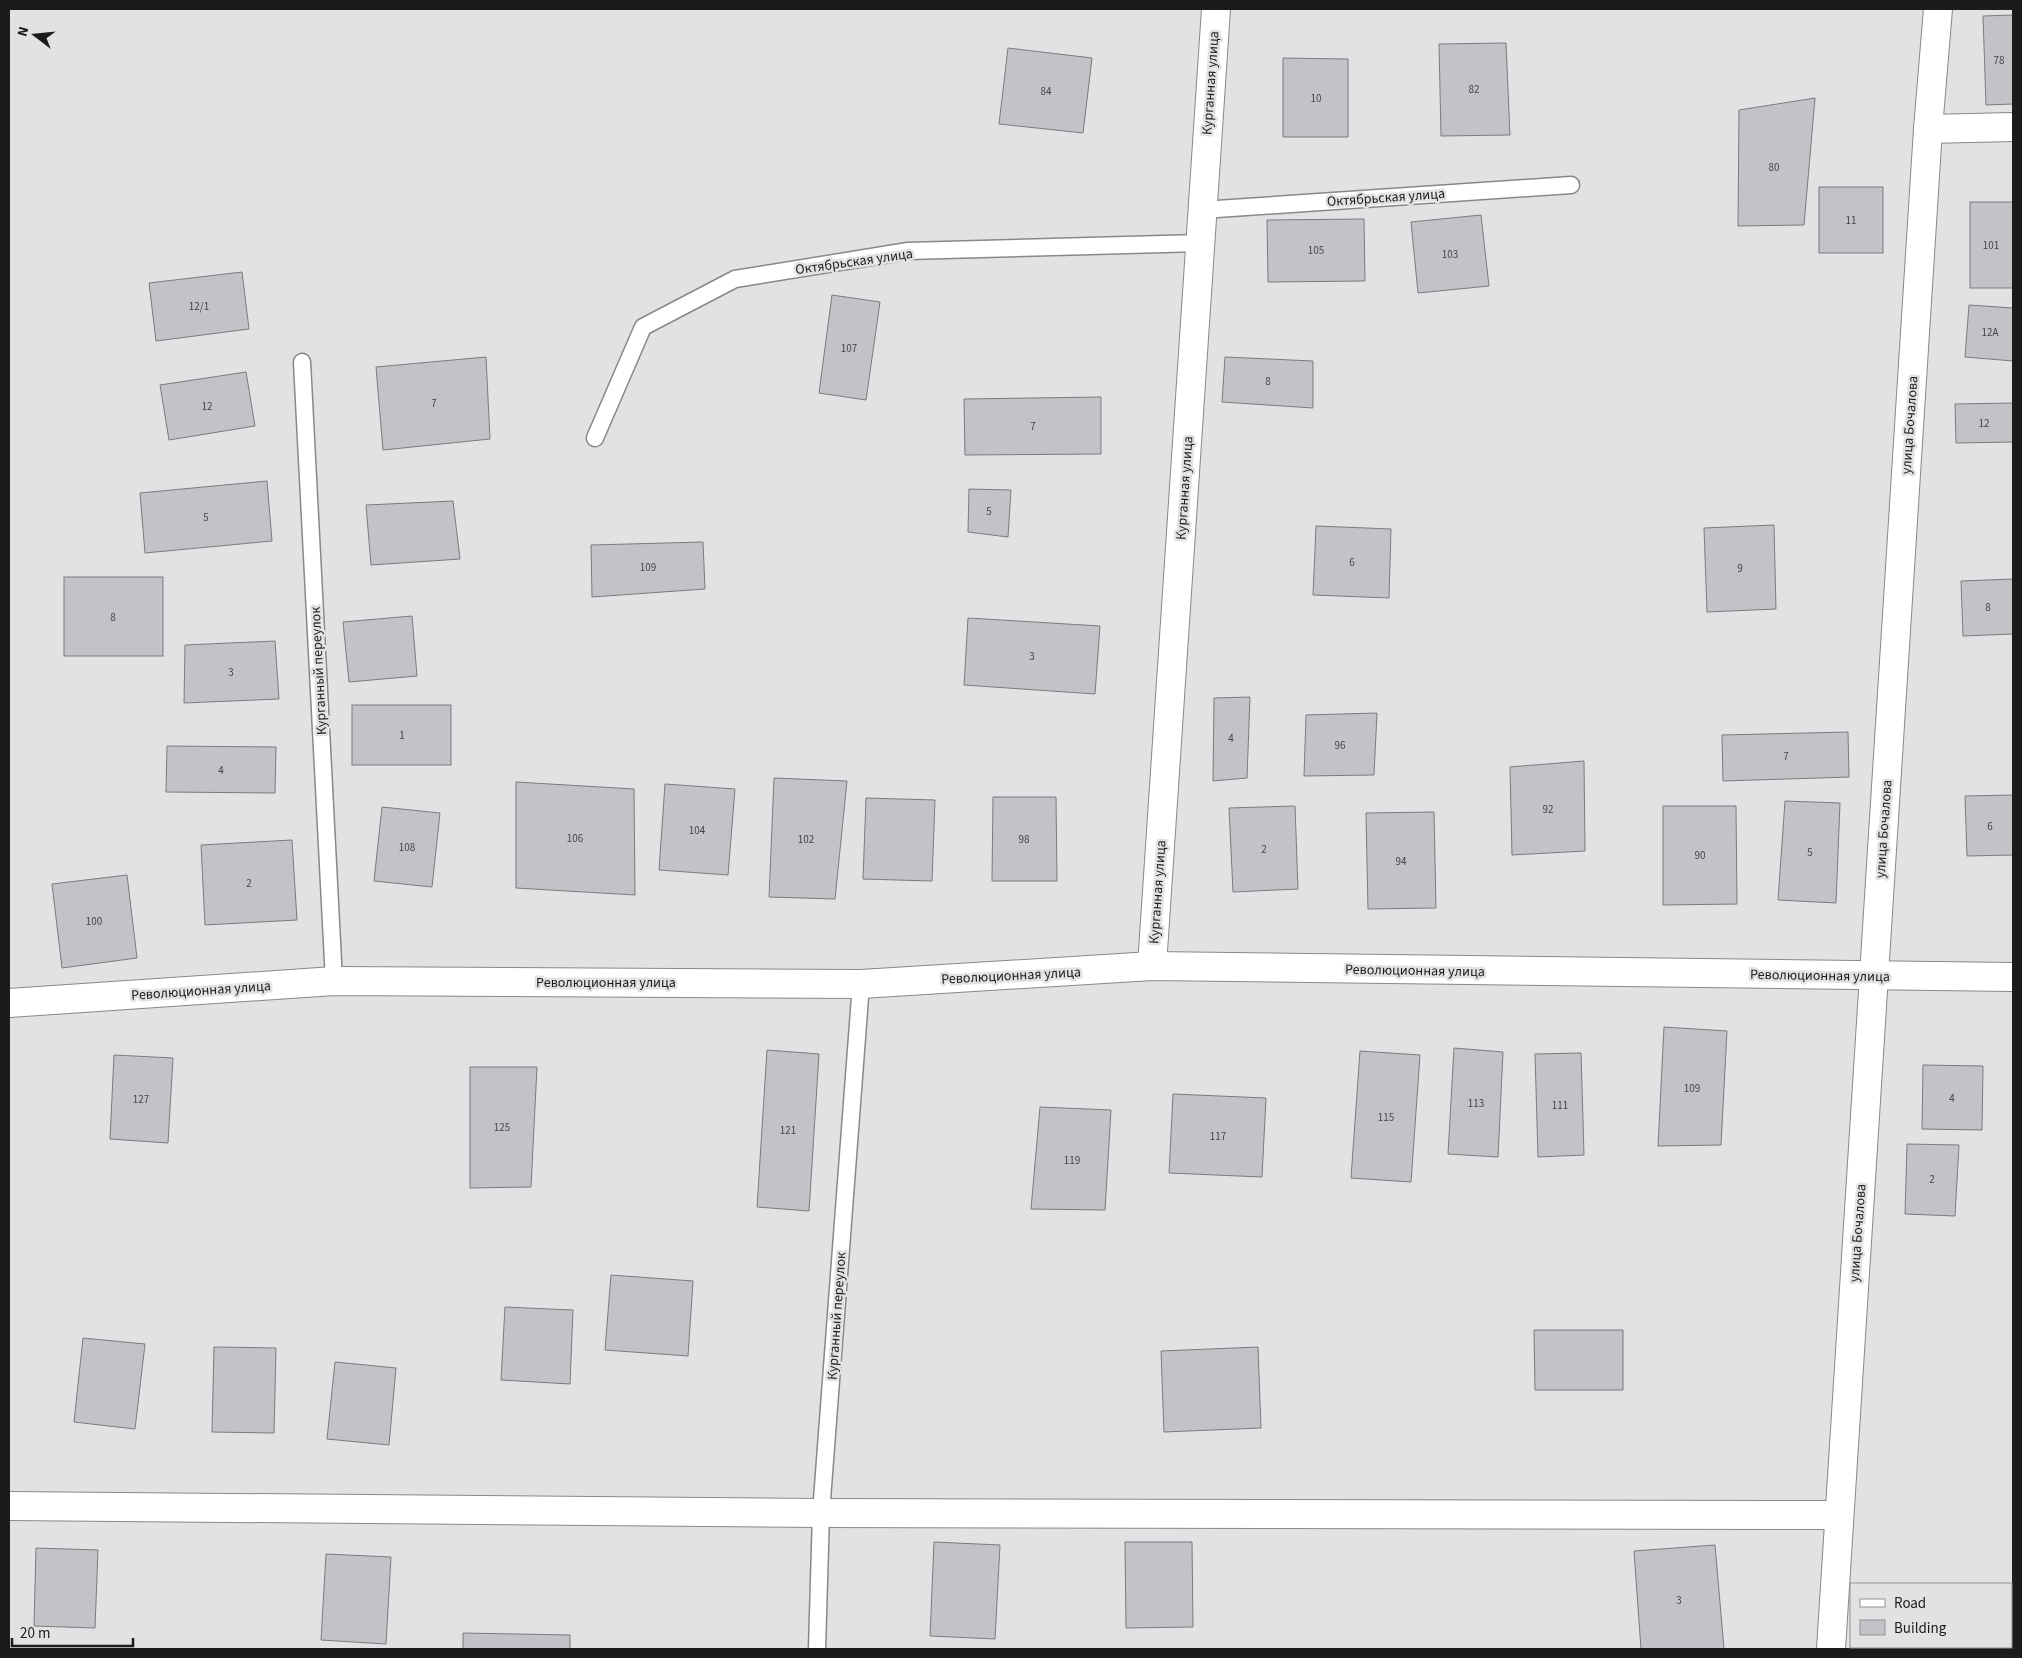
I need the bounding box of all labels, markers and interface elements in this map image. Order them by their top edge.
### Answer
north arrow [10,10,60,60]
text: N [13,24,34,39]
street label: Курганная улица [1197,30,1225,136]
house number: 78 [1994,53,2005,68]
house number: 82 [1469,82,1479,97]
house number: 84 [1041,84,1052,99]
house number: 10 [1311,91,1321,106]
house number: 80 [1769,160,1779,175]
street label: Октябрьская улица [1326,184,1446,212]
house number: 11 [1846,213,1856,228]
house number: 101 [1983,238,1999,253]
house number: 105 [1308,243,1324,258]
street label: Октябрьская улица [794,244,914,280]
house number: 103 [1442,247,1458,262]
house number: 12/1 [189,299,209,314]
house number: 12А [1982,325,1998,340]
house number: 107 [841,341,857,356]
house number: 8 [1265,374,1271,389]
street label: улица Бочалова [1897,375,1923,475]
house number: 7 [431,396,437,411]
house number: 12 [202,399,212,414]
house number: 12 [1979,416,1989,431]
house number: 7 [1030,419,1036,434]
street label: Курганная улица [1171,435,1199,541]
house number: 5 [986,504,992,519]
house number: 5 [203,510,209,525]
house number: 6 [1349,555,1355,570]
house number: 109 [640,560,656,575]
house number: 9 [1737,561,1743,576]
house number: 8 [1985,600,1991,615]
street label: Курганный переулок [306,606,332,736]
house number: 8 [110,610,116,625]
house number: 3 [1029,649,1035,664]
house number: 3 [228,665,234,680]
house number: 1 [399,728,405,743]
house number: 4 [1228,731,1234,746]
house number: 96 [1335,738,1346,753]
house number: 7 [1783,749,1789,764]
house number: 4 [218,763,224,778]
street label: улица Бочалова [1871,779,1897,879]
house number: 92 [1543,802,1553,817]
house number: 6 [1987,819,1993,834]
house number: 104 [689,823,706,838]
house number: 106 [567,831,584,846]
house number: 102 [798,832,814,847]
house number: 98 [1019,832,1030,847]
street label: Курганная улица [1144,839,1172,945]
house number: 108 [399,840,416,855]
house number: 2 [1261,842,1267,857]
house number: 5 [1807,845,1813,860]
house number: 90 [1695,848,1705,863]
house number: 94 [1396,854,1407,869]
house number: 2 [246,876,252,891]
house number: 100 [86,914,102,929]
street label: Революционная улица [1345,960,1485,982]
street label: Революционная улица [941,962,1081,990]
street label: Революционная улица [1750,965,1890,987]
street label: Революционная улица [536,973,676,993]
street label: Революционная улица [131,976,272,1006]
house number: 109 [1684,1081,1700,1096]
house number: 4 [1949,1091,1955,1106]
house number: 127 [133,1092,149,1107]
house number: 113 [1468,1096,1484,1111]
house number: 111 [1552,1098,1568,1113]
house number: 115 [1378,1110,1394,1125]
house number: 125 [494,1120,510,1135]
house number: 121 [780,1123,796,1138]
house number: 117 [1210,1129,1226,1144]
house number: 119 [1064,1153,1080,1168]
house number: 2 [1929,1172,1935,1187]
street label: улица Бочалова [1845,1183,1871,1283]
street label: Курганный переулок [823,1251,851,1381]
legend [1850,1583,2012,1648]
house number: 3 [1676,1593,1682,1608]
text: Road [1894,1593,1926,1614]
scale bar [12,1616,134,1648]
text: Building [1894,1618,1947,1639]
text: 20 m [20,1623,50,1644]

